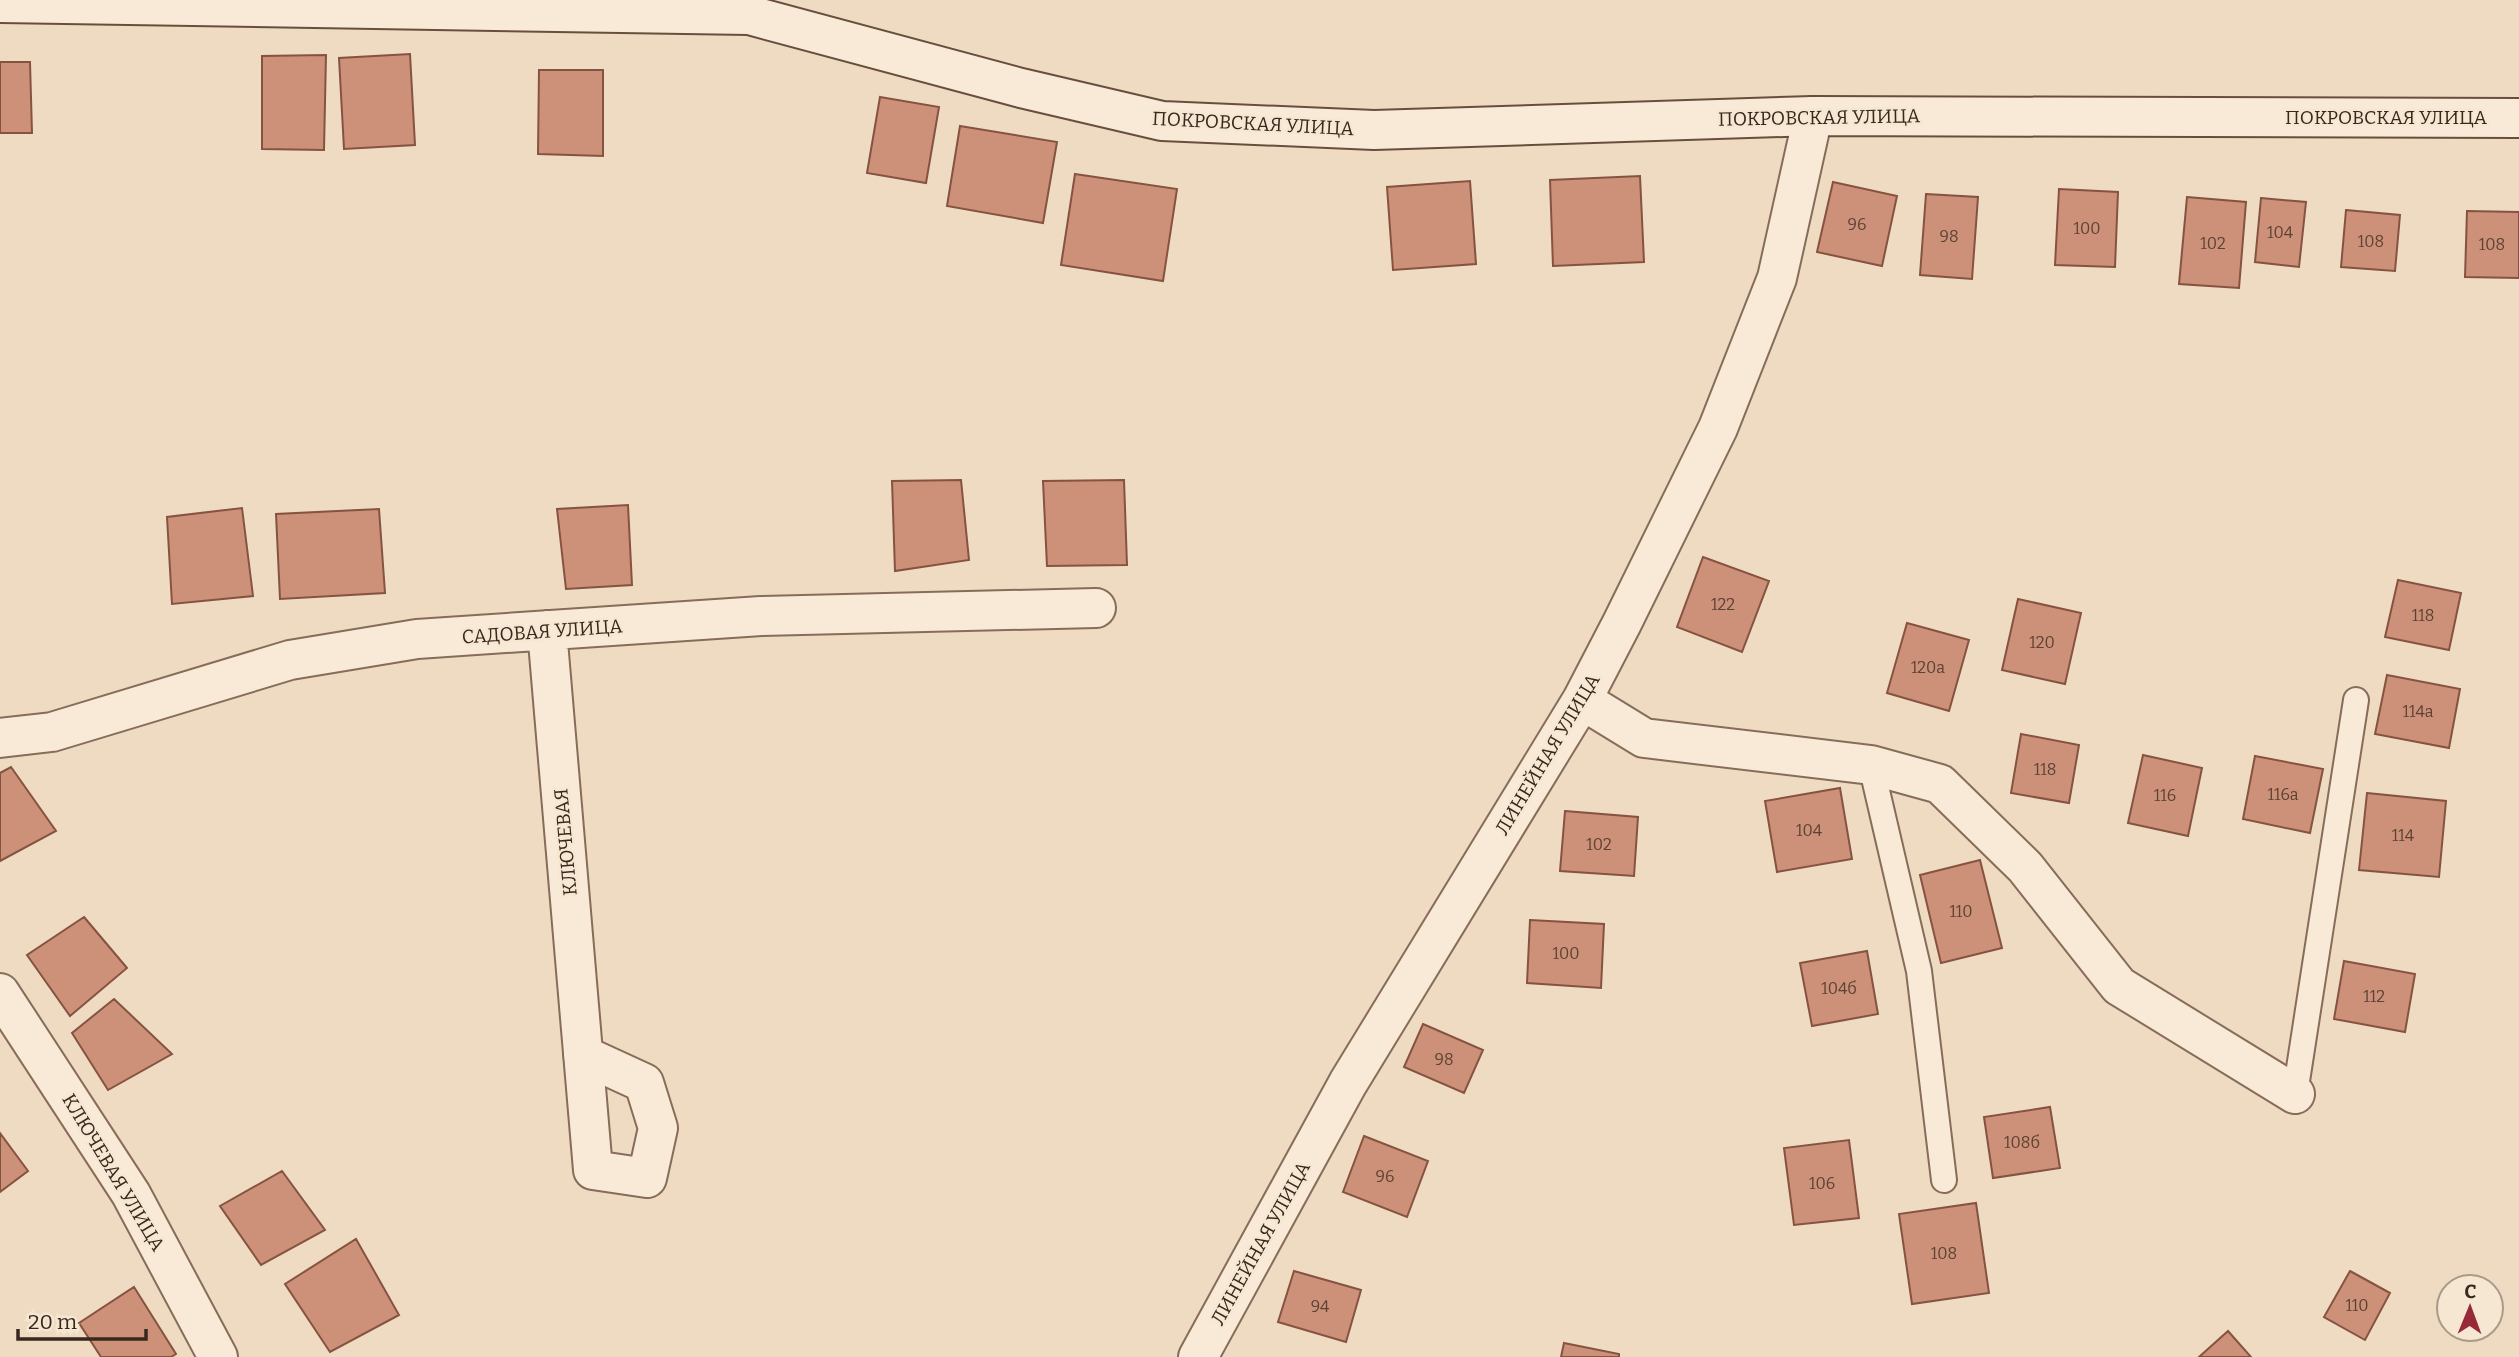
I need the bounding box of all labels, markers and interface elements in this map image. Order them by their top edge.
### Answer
street label: ПОКРОВСКАЯ УЛИЦА [1718,104,1921,131]
street label: ПОКРОВСКАЯ УЛИЦА [2285,106,2488,129]
street label: ПОКРОВСКАЯ УЛИЦА [1152,107,1355,140]
house number: 96 [1848,215,1866,234]
house number: 100 [2073,219,2101,238]
house number: 104 [2267,223,2294,242]
house number: 98 [1940,227,1959,246]
house number: 108 [2358,232,2384,251]
house number: 102 [2200,234,2226,253]
house number: 108 [2479,235,2505,254]
house number: 122 [1711,595,1735,614]
house number: 118 [2412,606,2434,625]
street label: САДОВАЯ УЛИЦА [461,614,624,649]
house number: 120 [2029,633,2055,652]
house number: 120а [1911,658,1945,677]
street label: ЛИНЕЙНАЯ УЛИЦА [1490,669,1605,839]
house number: 114а [2402,702,2434,721]
house number: 118 [2034,760,2056,779]
house number: 116а [2267,785,2299,804]
house number: 116 [2154,786,2176,805]
street label: КЛЮЧЕВАЯ [549,787,582,896]
house number: 104 [1796,821,1823,840]
house number: 114 [2392,826,2415,845]
house number: 102 [1586,835,1612,854]
house number: 110 [1949,902,1973,921]
house number: 100 [1552,944,1580,963]
house number: 104б [1821,979,1857,998]
house number: 112 [2363,987,2385,1006]
house number: 98 [1435,1050,1454,1069]
street label: КЛЮЧЕВАЯ УЛИЦА [58,1090,170,1255]
house number: 108б [2004,1133,2040,1152]
street label: ЛИНЕЙНАЯ УЛИЦА [1206,1157,1315,1329]
house number: 96 [1376,1167,1394,1186]
house number: 106 [1809,1174,1835,1193]
house number: 108 [1931,1244,1957,1263]
north arrow [2435,1273,2505,1343]
text: С [2464,1280,2476,1303]
house number: 110 [2345,1296,2369,1315]
house number: 94 [1311,1297,1330,1316]
scale bar [18,1298,145,1342]
text: 20 m [28,1309,77,1335]

